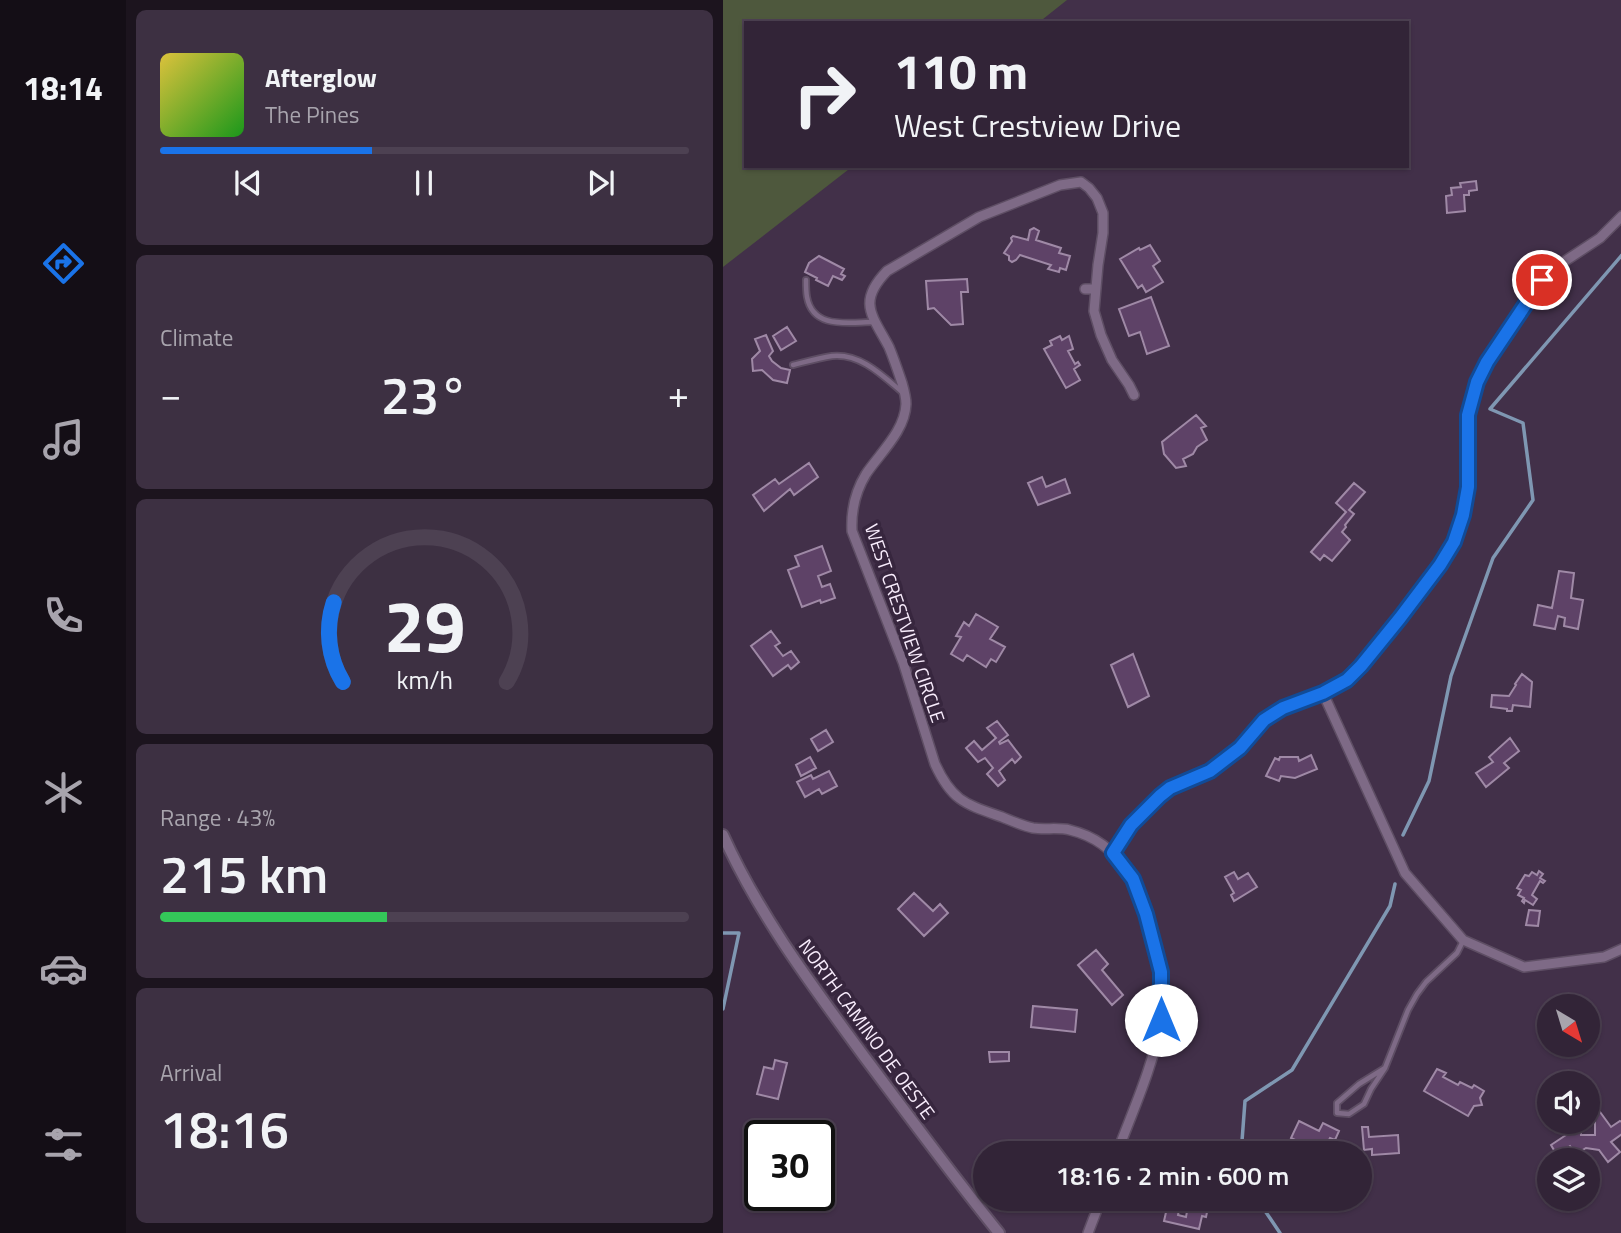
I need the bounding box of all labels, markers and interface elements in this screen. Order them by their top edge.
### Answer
text: 110 m [894,33,1028,108]
icon: right [779,49,870,140]
text: Afterglow [265,58,377,97]
text: 18:14 [23,64,103,112]
text: The Pines [265,97,359,132]
text: West Crestview Drive [894,101,1181,149]
icon: previous [229,164,267,202]
icon: pause [405,164,443,202]
icon: next [582,164,620,202]
icon: directions [39,239,88,288]
pin [1512,250,1572,310]
icon: arrive [1523,261,1561,299]
text: Climate [160,320,233,355]
text: 23° [381,355,468,434]
text: − [160,365,181,423]
text: + [668,365,689,423]
icon: music [39,415,88,464]
street label: WEST CRESTVIEW CIRCLE [858,520,953,726]
text: 29 [384,571,465,681]
icon: phone [39,591,88,640]
text: km/h [396,661,453,699]
icon: climate [39,768,88,817]
text: Range · 43% [160,800,275,835]
text: 215 km [160,834,328,913]
street label: NORTH CAMINO DE OESTE [792,933,943,1125]
icon: car [39,944,88,993]
position arrow [1124,983,1198,1057]
north arrow [1537,994,1600,1057]
map controls [1537,994,1600,1211]
text: Arrival [160,1055,222,1090]
button: sound [1537,1071,1600,1134]
text: 18:16 [160,1089,289,1168]
icon: filters [39,1120,88,1169]
speed limit sign: 30 [744,1120,835,1211]
button: layers [1537,1148,1600,1211]
text: 18:16 · 2 min · 600 m [1056,1156,1289,1195]

